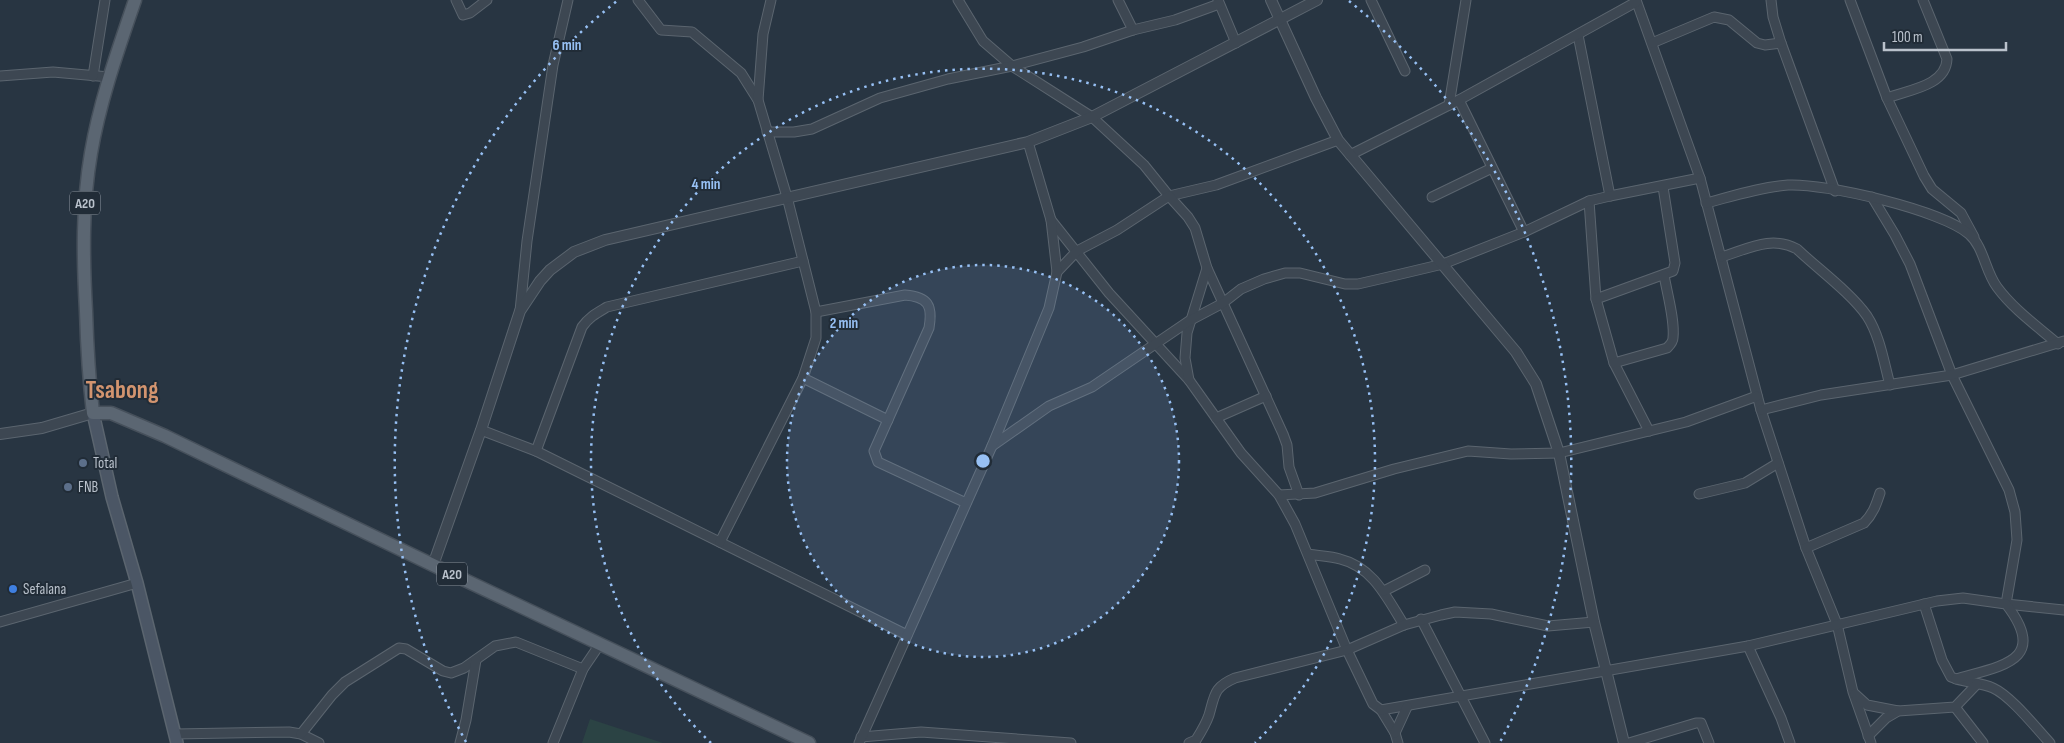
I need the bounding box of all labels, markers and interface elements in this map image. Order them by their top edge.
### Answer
scale bar [1884,20,2006,52]
text: 100 m [1892,28,1923,47]
text: 6 min [552,36,582,55]
text: 4 min [692,175,720,194]
road number: A20 [70,192,100,214]
text: 2 min [830,314,858,333]
district label: Tsabong [86,375,159,406]
centre of rings [974,452,992,470]
place label: Total [93,454,117,473]
marker: Total [77,457,89,469]
place label: FNB [78,478,99,497]
marker: FNB [62,481,74,493]
road number: A20 [437,562,467,586]
place label: Sefalana [23,580,66,599]
marker: Sefalana [7,583,19,595]

